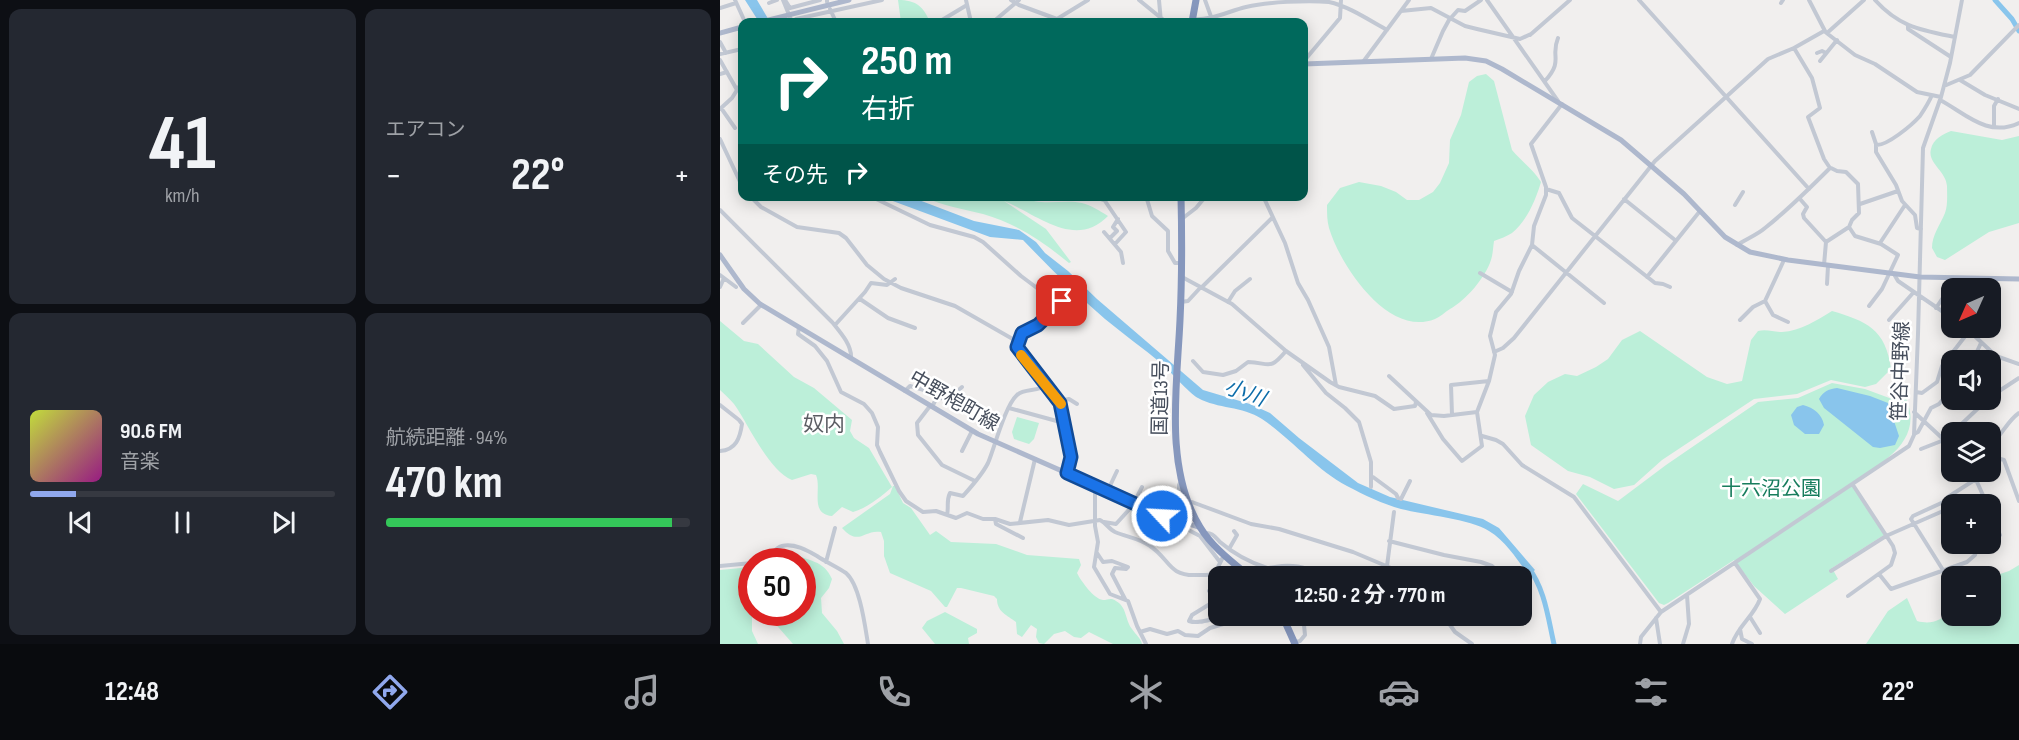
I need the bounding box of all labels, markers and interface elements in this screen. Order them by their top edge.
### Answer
text: 250 m [861,36,952,87]
icon: right [762,42,840,120]
text: 右折 [861,94,915,126]
text: 41 [149,98,216,191]
text: エアコン [386,118,466,142]
text: 22° [511,148,565,203]
text: − [386,156,402,196]
text: + [674,156,690,196]
icon: right [840,156,873,189]
text: その先 [762,162,828,189]
text: km/h [165,184,200,208]
pin [1036,275,1087,326]
north arrow [1941,278,2001,338]
map controls [1941,278,2001,626]
icon: arrive [1045,284,1078,317]
street label: 笹谷中野線 [1887,321,1915,421]
button: sound [1941,350,2001,410]
street label: 国道13号 [1148,360,1174,436]
street label: 中野梍町線 [905,366,1003,436]
water label: 小川 [1221,374,1271,413]
district label: 奴内 [803,412,845,437]
text: 90.6 FM [120,418,182,445]
button: layers [1941,422,2001,482]
text: 航続距離 · 94% [386,426,508,450]
text: 音楽 [120,450,160,474]
text: 470 km [386,456,503,511]
park label: 十六沼公園 [1721,477,1821,501]
position arrow [1130,484,1194,548]
button: + [1941,494,2001,554]
icon: previous [64,506,97,539]
icon: pause [166,506,199,539]
icon: next [267,506,300,539]
speed limit sign: 50 [738,548,816,626]
button: − [1941,566,2001,626]
text: 12:50 · 2 分 · 770 m [1295,582,1445,609]
icon: directions [369,671,411,713]
icon: music [621,671,663,713]
icon: phone [873,671,915,713]
icon: climate [1125,671,1167,713]
icon: car [1378,671,1420,713]
icon: filters [1630,671,1672,713]
text: 12:48 [105,676,159,708]
text: 22° [1882,676,1914,708]

